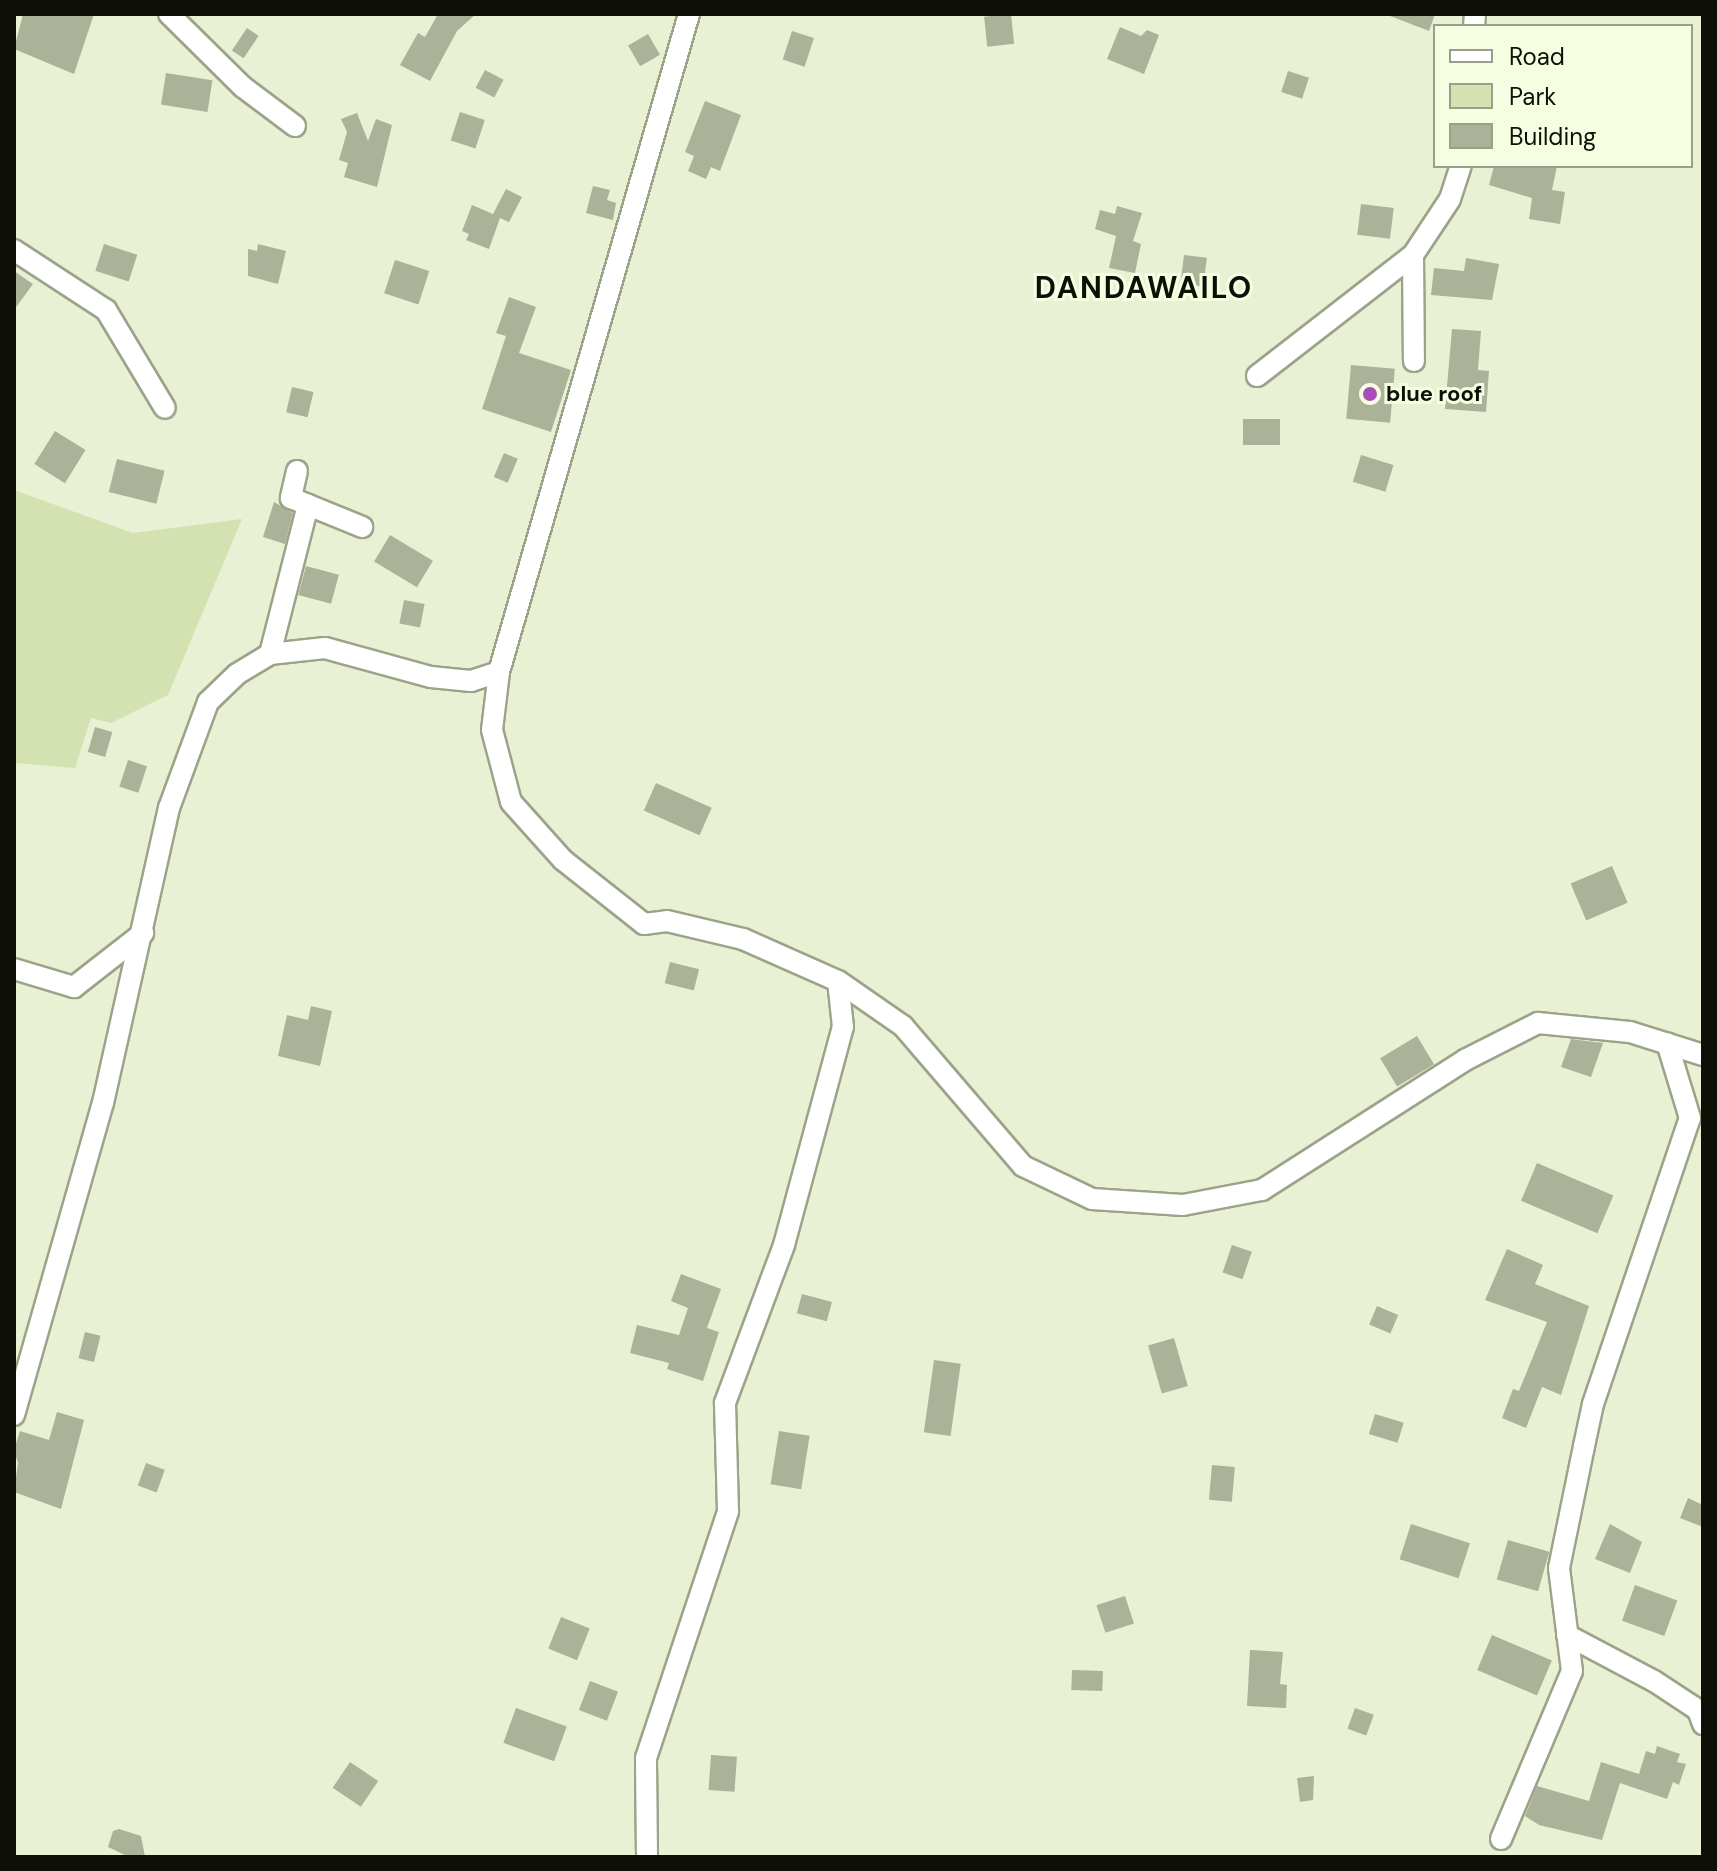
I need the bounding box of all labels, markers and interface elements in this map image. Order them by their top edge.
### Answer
legend [1433,24,1693,168]
text: Road [1509,41,1565,72]
text: Park [1509,81,1556,112]
text: Building [1509,121,1596,152]
district label: DANDAWAILO [1035,270,1253,306]
place label: blue roof [1386,381,1482,407]
marker: blue roof [1361,385,1379,403]

